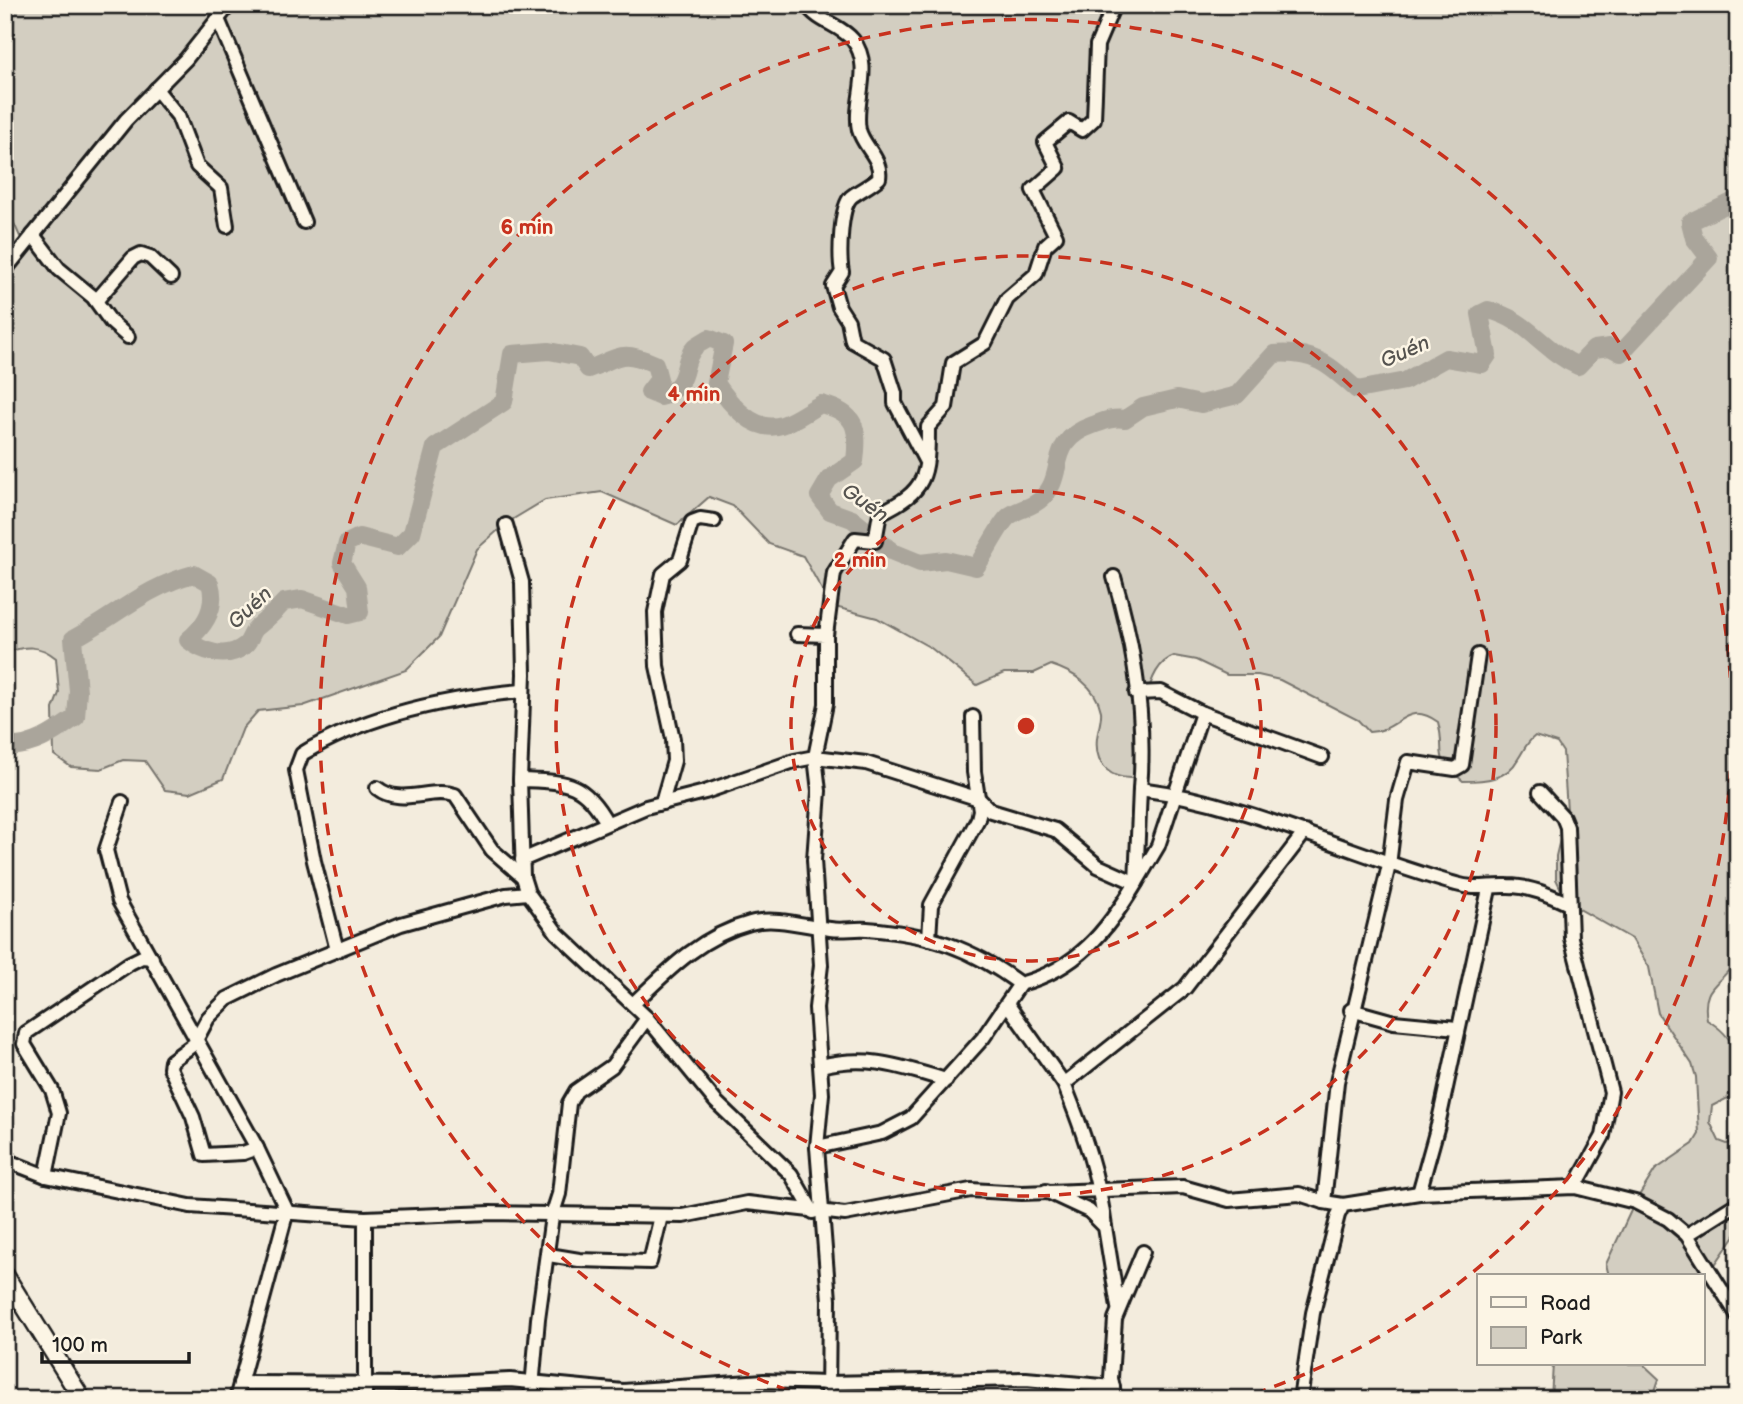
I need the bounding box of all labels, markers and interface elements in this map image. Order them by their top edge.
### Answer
text: 6 min [500,215,554,240]
water label: Guén [1377,330,1433,374]
text: 4 min [668,382,720,407]
water label: Guén [837,478,893,528]
text: 2 min [833,548,887,573]
water label: Guén [223,581,277,635]
centre of rings [1014,714,1038,738]
legend [1477,1274,1704,1366]
text: Road [1540,1291,1591,1316]
scale bar [42,1320,189,1364]
text: Park [1540,1325,1583,1350]
text: 100 m [52,1333,108,1358]

